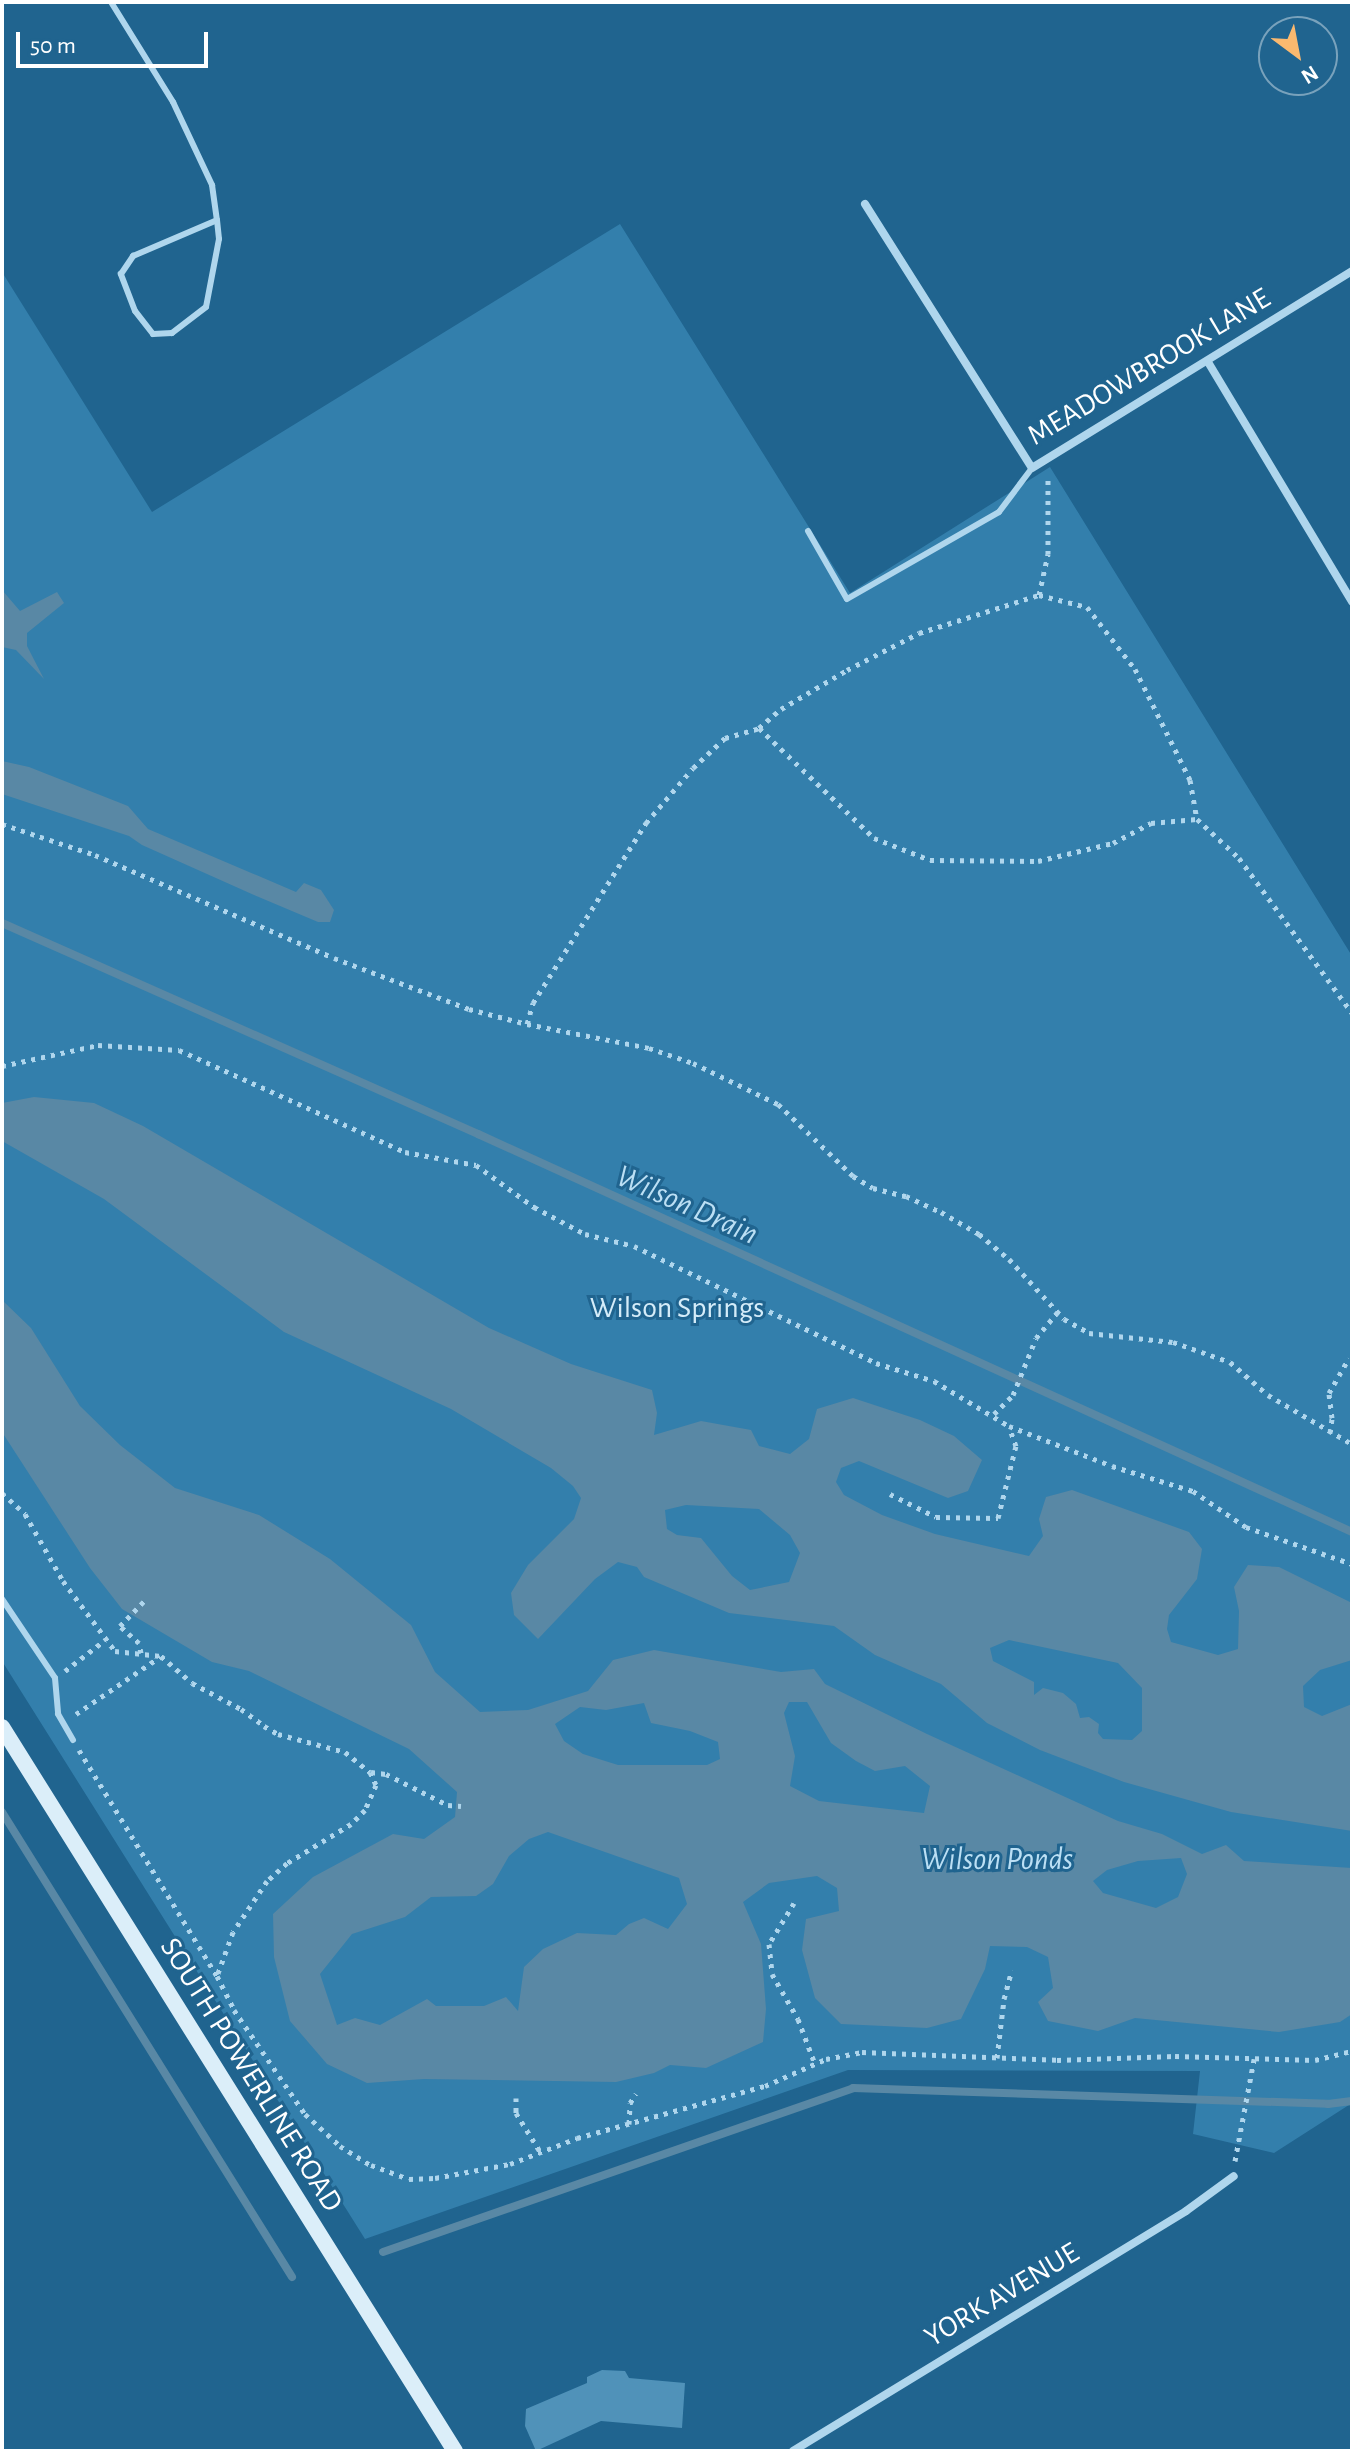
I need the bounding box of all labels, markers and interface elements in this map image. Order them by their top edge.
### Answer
scale bar [20,16,212,66]
north arrow [1258,16,1338,96]
text: 50 m [30,34,76,58]
text: N [1297,61,1322,88]
street label: MEADOWBROOK LANE [1021,280,1277,454]
water label: Wilson Drain [610,1157,764,1253]
park label: Wilson Springs [590,1290,764,1326]
water label: Wilson Ponds [921,1840,1073,1878]
street label: SOUTH POWERLINE ROAD [152,1931,350,2219]
street label: YORK AVENUE [918,2235,1086,2355]

